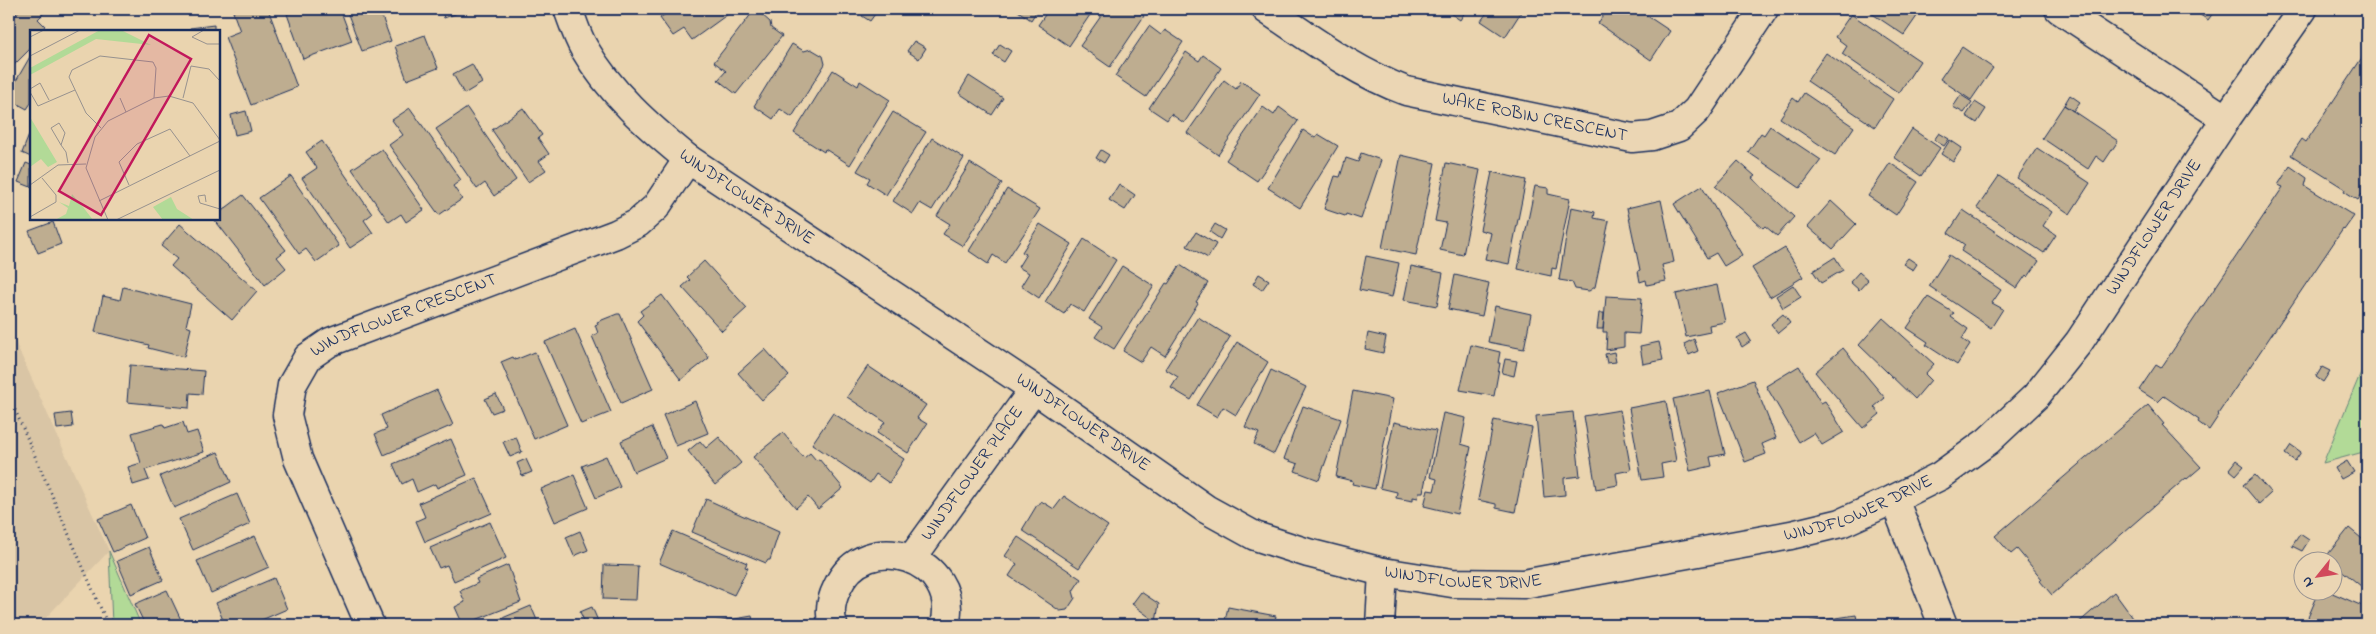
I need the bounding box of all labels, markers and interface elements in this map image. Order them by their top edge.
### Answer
inset map [30,30,220,220]
street label: WAKE ROBIN CRESCENT [1440,86,1630,150]
street label: WINDFLOWER DRIVE [672,143,819,252]
street label: WINDFLOWER DRIVE [2100,154,2209,301]
street label: WINDFLOWER CRESCENT [306,267,501,364]
street label: WINDFLOWER DRIVE [1010,367,1155,479]
street label: WINDFLOWER PLACE [915,401,1030,546]
street label: WINDFLOWER DRIVE [1781,469,1937,549]
north arrow [2294,552,2344,602]
street label: WINDFLOWER DRIVE [1382,559,1544,597]
text: N [2297,572,2319,591]

